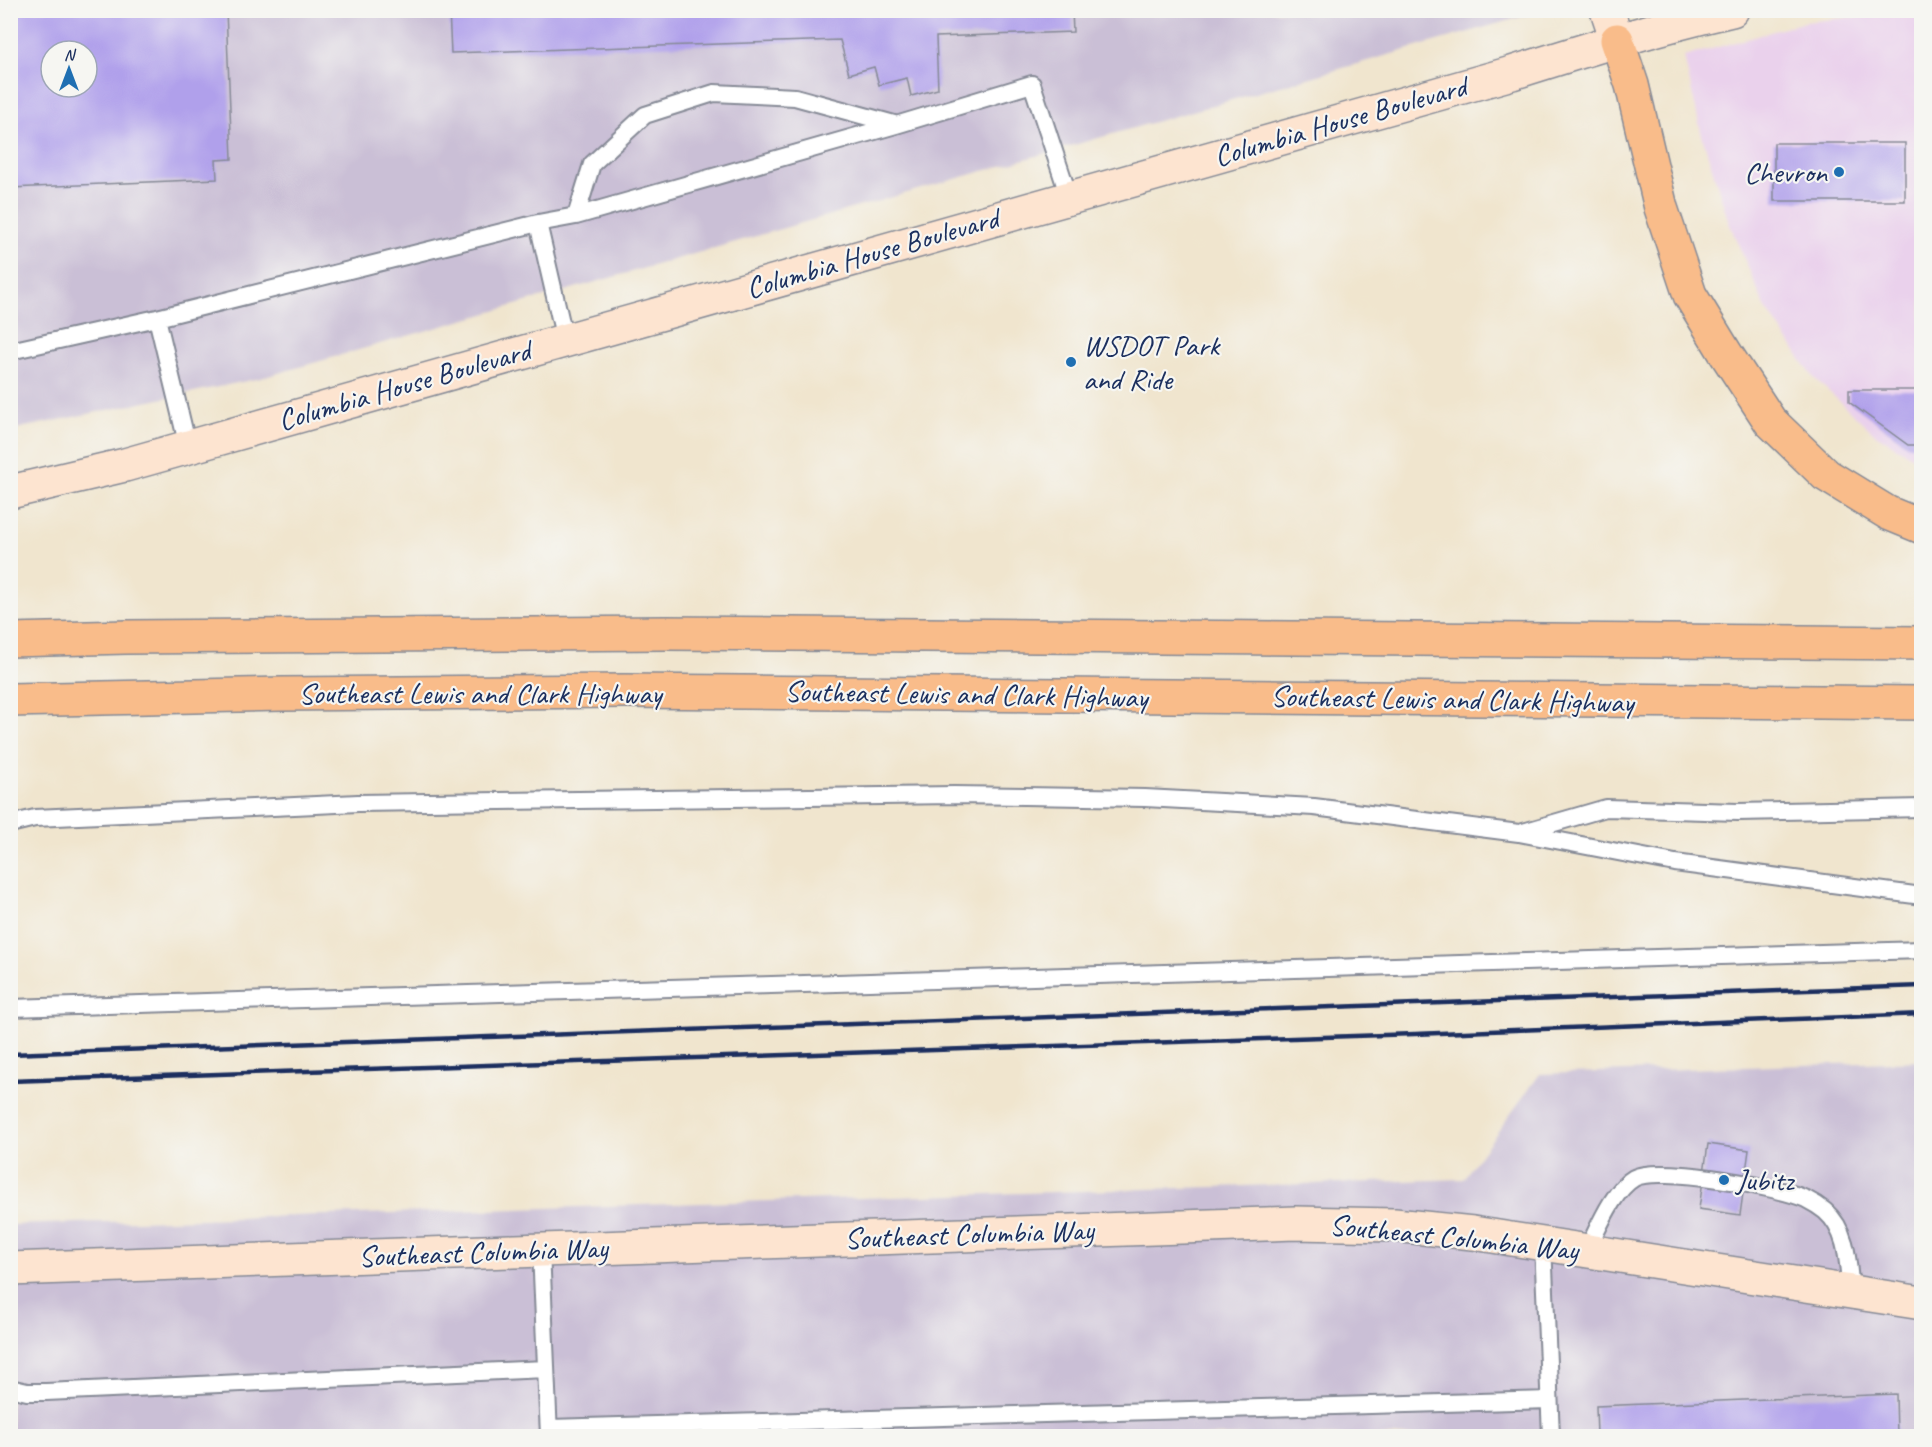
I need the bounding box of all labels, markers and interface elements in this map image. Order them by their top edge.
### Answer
north arrow [39,39,99,99]
text: N [64,45,77,65]
street label: Columbia House Boulevard [1210,66,1475,175]
place label: Chevron [1744,153,1828,191]
marker: Chevron [1832,165,1846,179]
street label: Columbia House Boulevard [742,198,1007,307]
place label: WSDOT Park and Ride [1083,326,1221,398]
street label: Columbia House Boulevard [274,330,539,439]
marker: WSDOT Park and Ride [1064,355,1078,369]
street label: Southeast Lewis and Clark Highway [784,672,1150,716]
street label: Southeast Lewis and Clark Highway [299,674,664,712]
street label: Southeast Lewis and Clark Highway [1270,677,1636,721]
place label: Jubitz [1734,1161,1795,1199]
marker: Jubitz [1717,1173,1731,1187]
street label: Southeast Columbia Way [1328,1205,1582,1269]
street label: Southeast Columbia Way [844,1211,1096,1257]
street label: Southeast Columbia Way [358,1229,610,1275]

